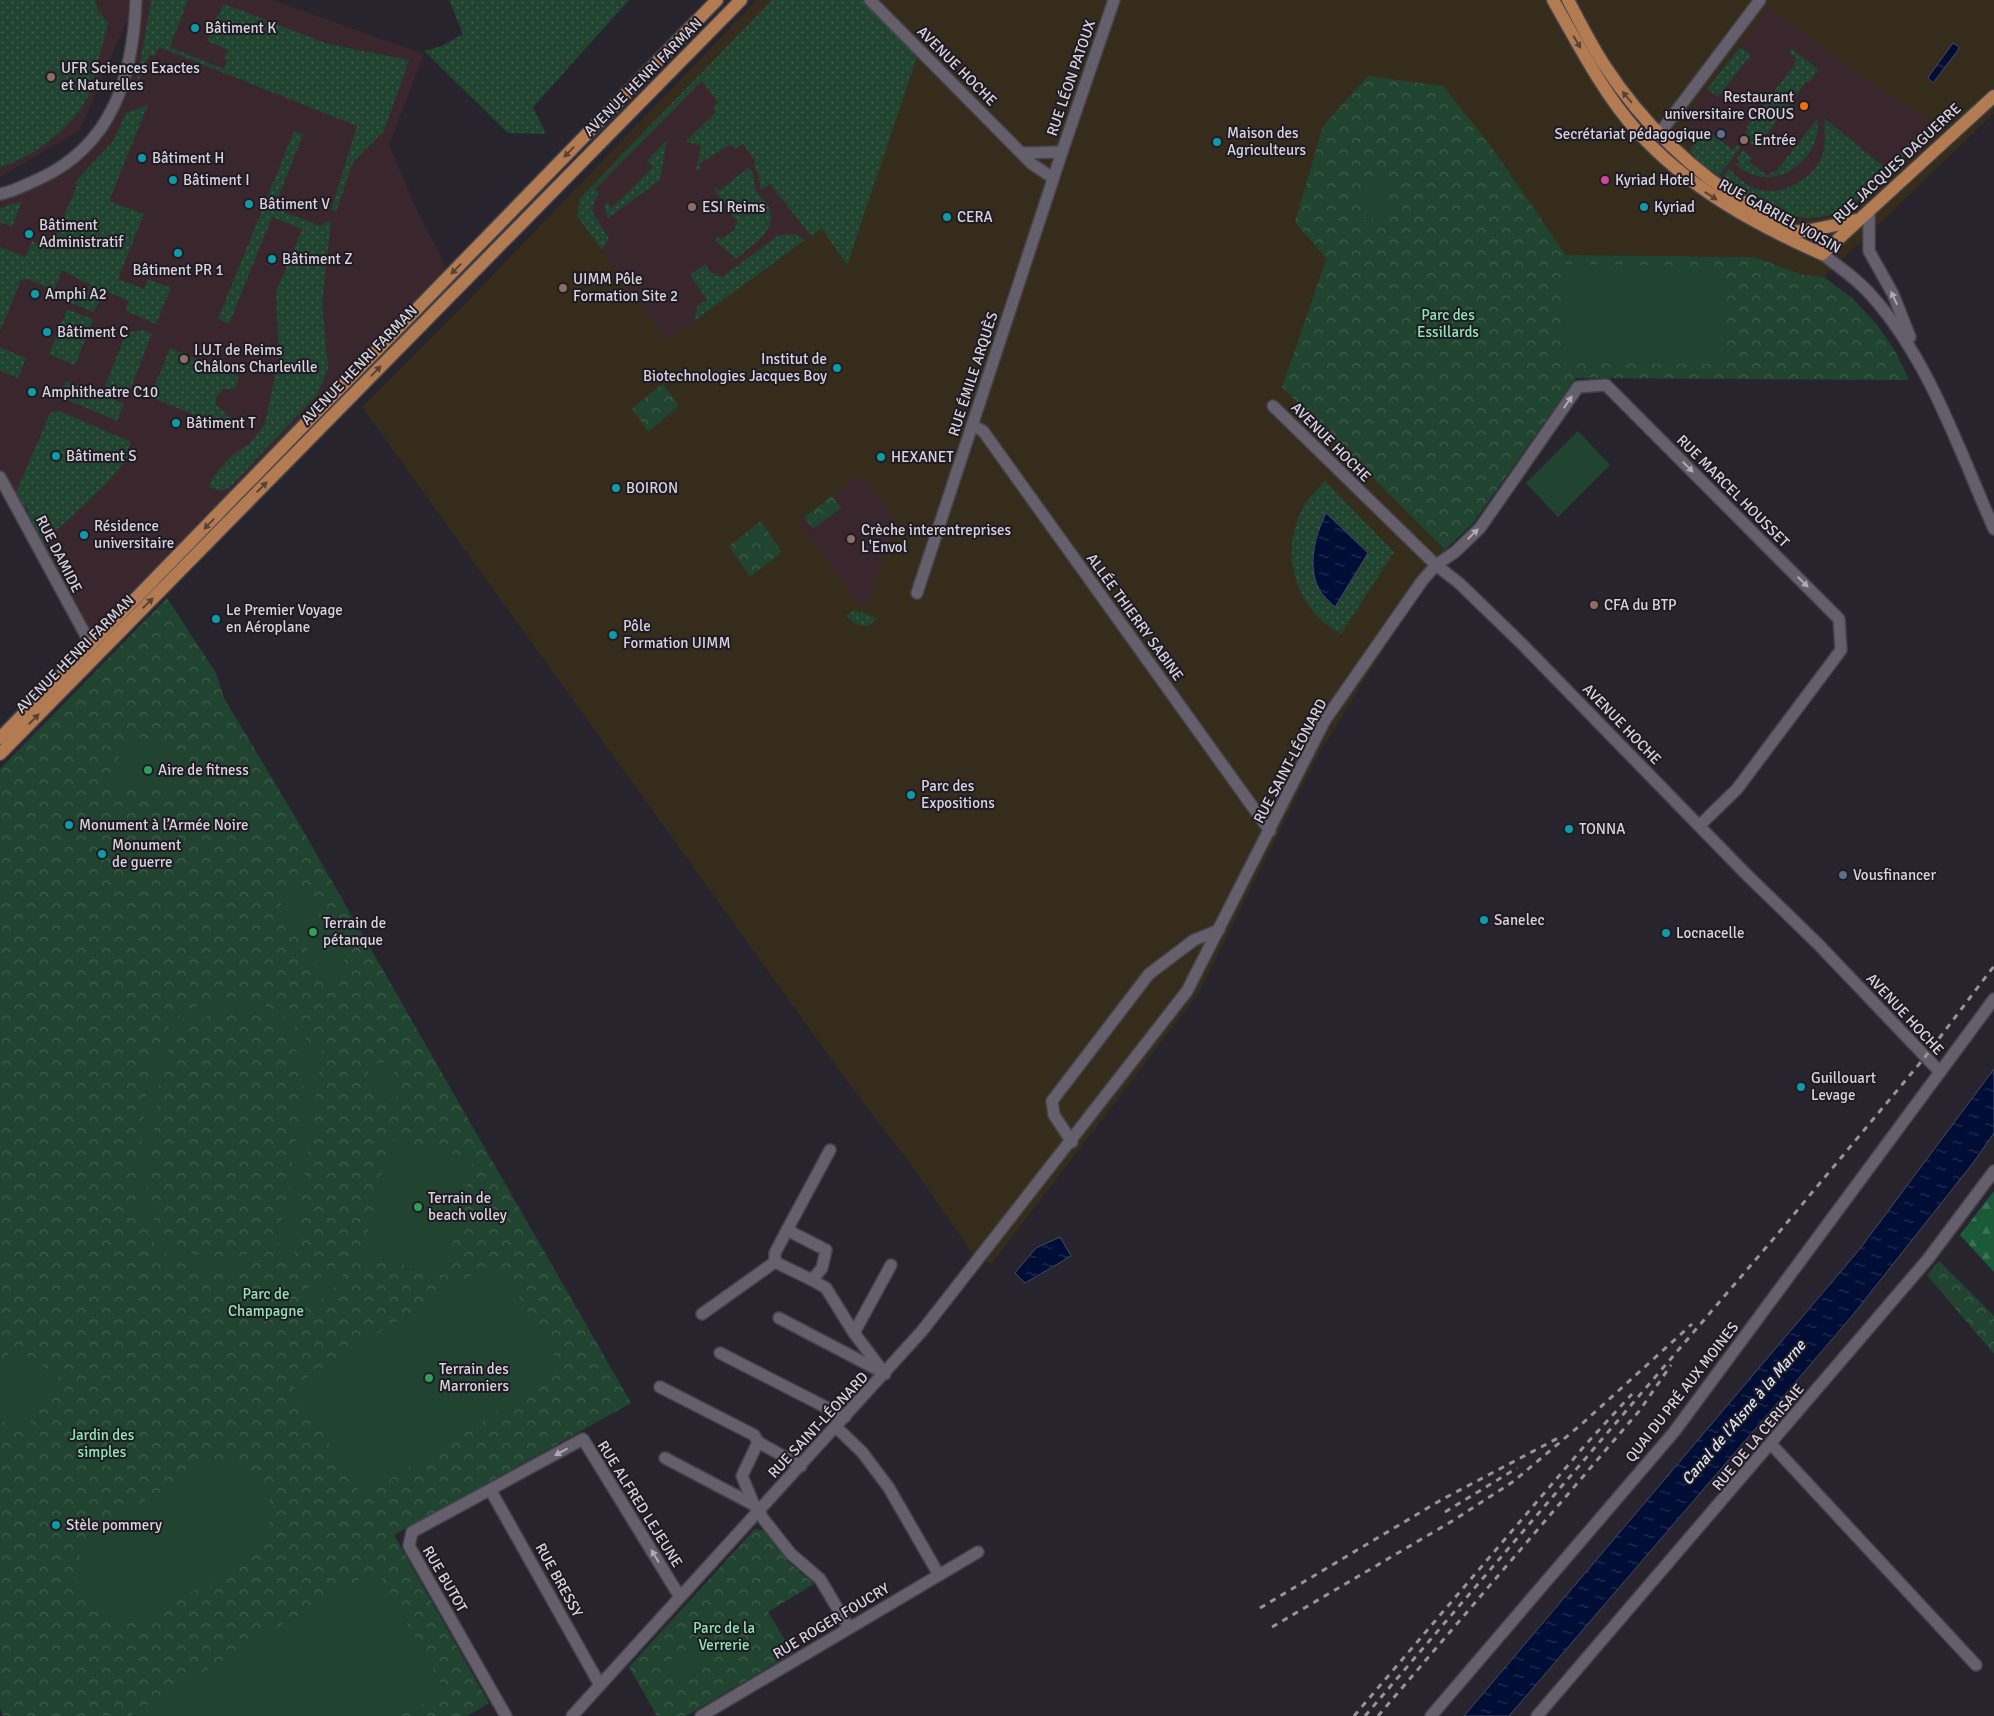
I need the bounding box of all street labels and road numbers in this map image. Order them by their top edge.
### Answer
street label: AVENUE HENRI FARMAN [580,14,706,140]
street label: RUE LÉON PATOUX [1042,17,1099,138]
street label: AVENUE HOCHE [913,22,1001,110]
street label: RUE JACQUES DAGUERRE [1829,99,1965,227]
street label: RUE GABRIEL VOISIN [1716,175,1844,257]
street label: AVENUE HENRI FARMAN [297,301,421,429]
street label: RUE ÉMILE ARQUÈS [943,309,1002,438]
street label: AVENUE HOCHE [1287,398,1375,486]
street label: RUE MARCEL HOUSSET [1673,431,1793,551]
street label: RUE DAMIDE [32,512,86,596]
street label: ALLÉE THIERRY SABINE [1083,549,1188,684]
street label: AVENUE HENRI FARMAN [12,591,138,717]
street label: AVENUE HOCHE [1579,680,1665,768]
street label: RUE SAINT-LÉONARD [1249,695,1330,826]
street label: AVENUE HOCHE [1863,969,1947,1059]
street label: QUAI DU PRÉ AUX MOINES [1621,1318,1742,1466]
street label: RUE SAINT-LÉONARD [763,1367,872,1482]
street label: RUE DE LA CERISAIE [1708,1380,1808,1494]
street label: RUE ALFRED LEJEUNE [594,1437,686,1571]
street label: RUE BRESSY [531,1540,587,1620]
street label: RUE BUTOT [419,1543,471,1616]
street label: RUE ROGER FOUCRY [770,1579,893,1663]

